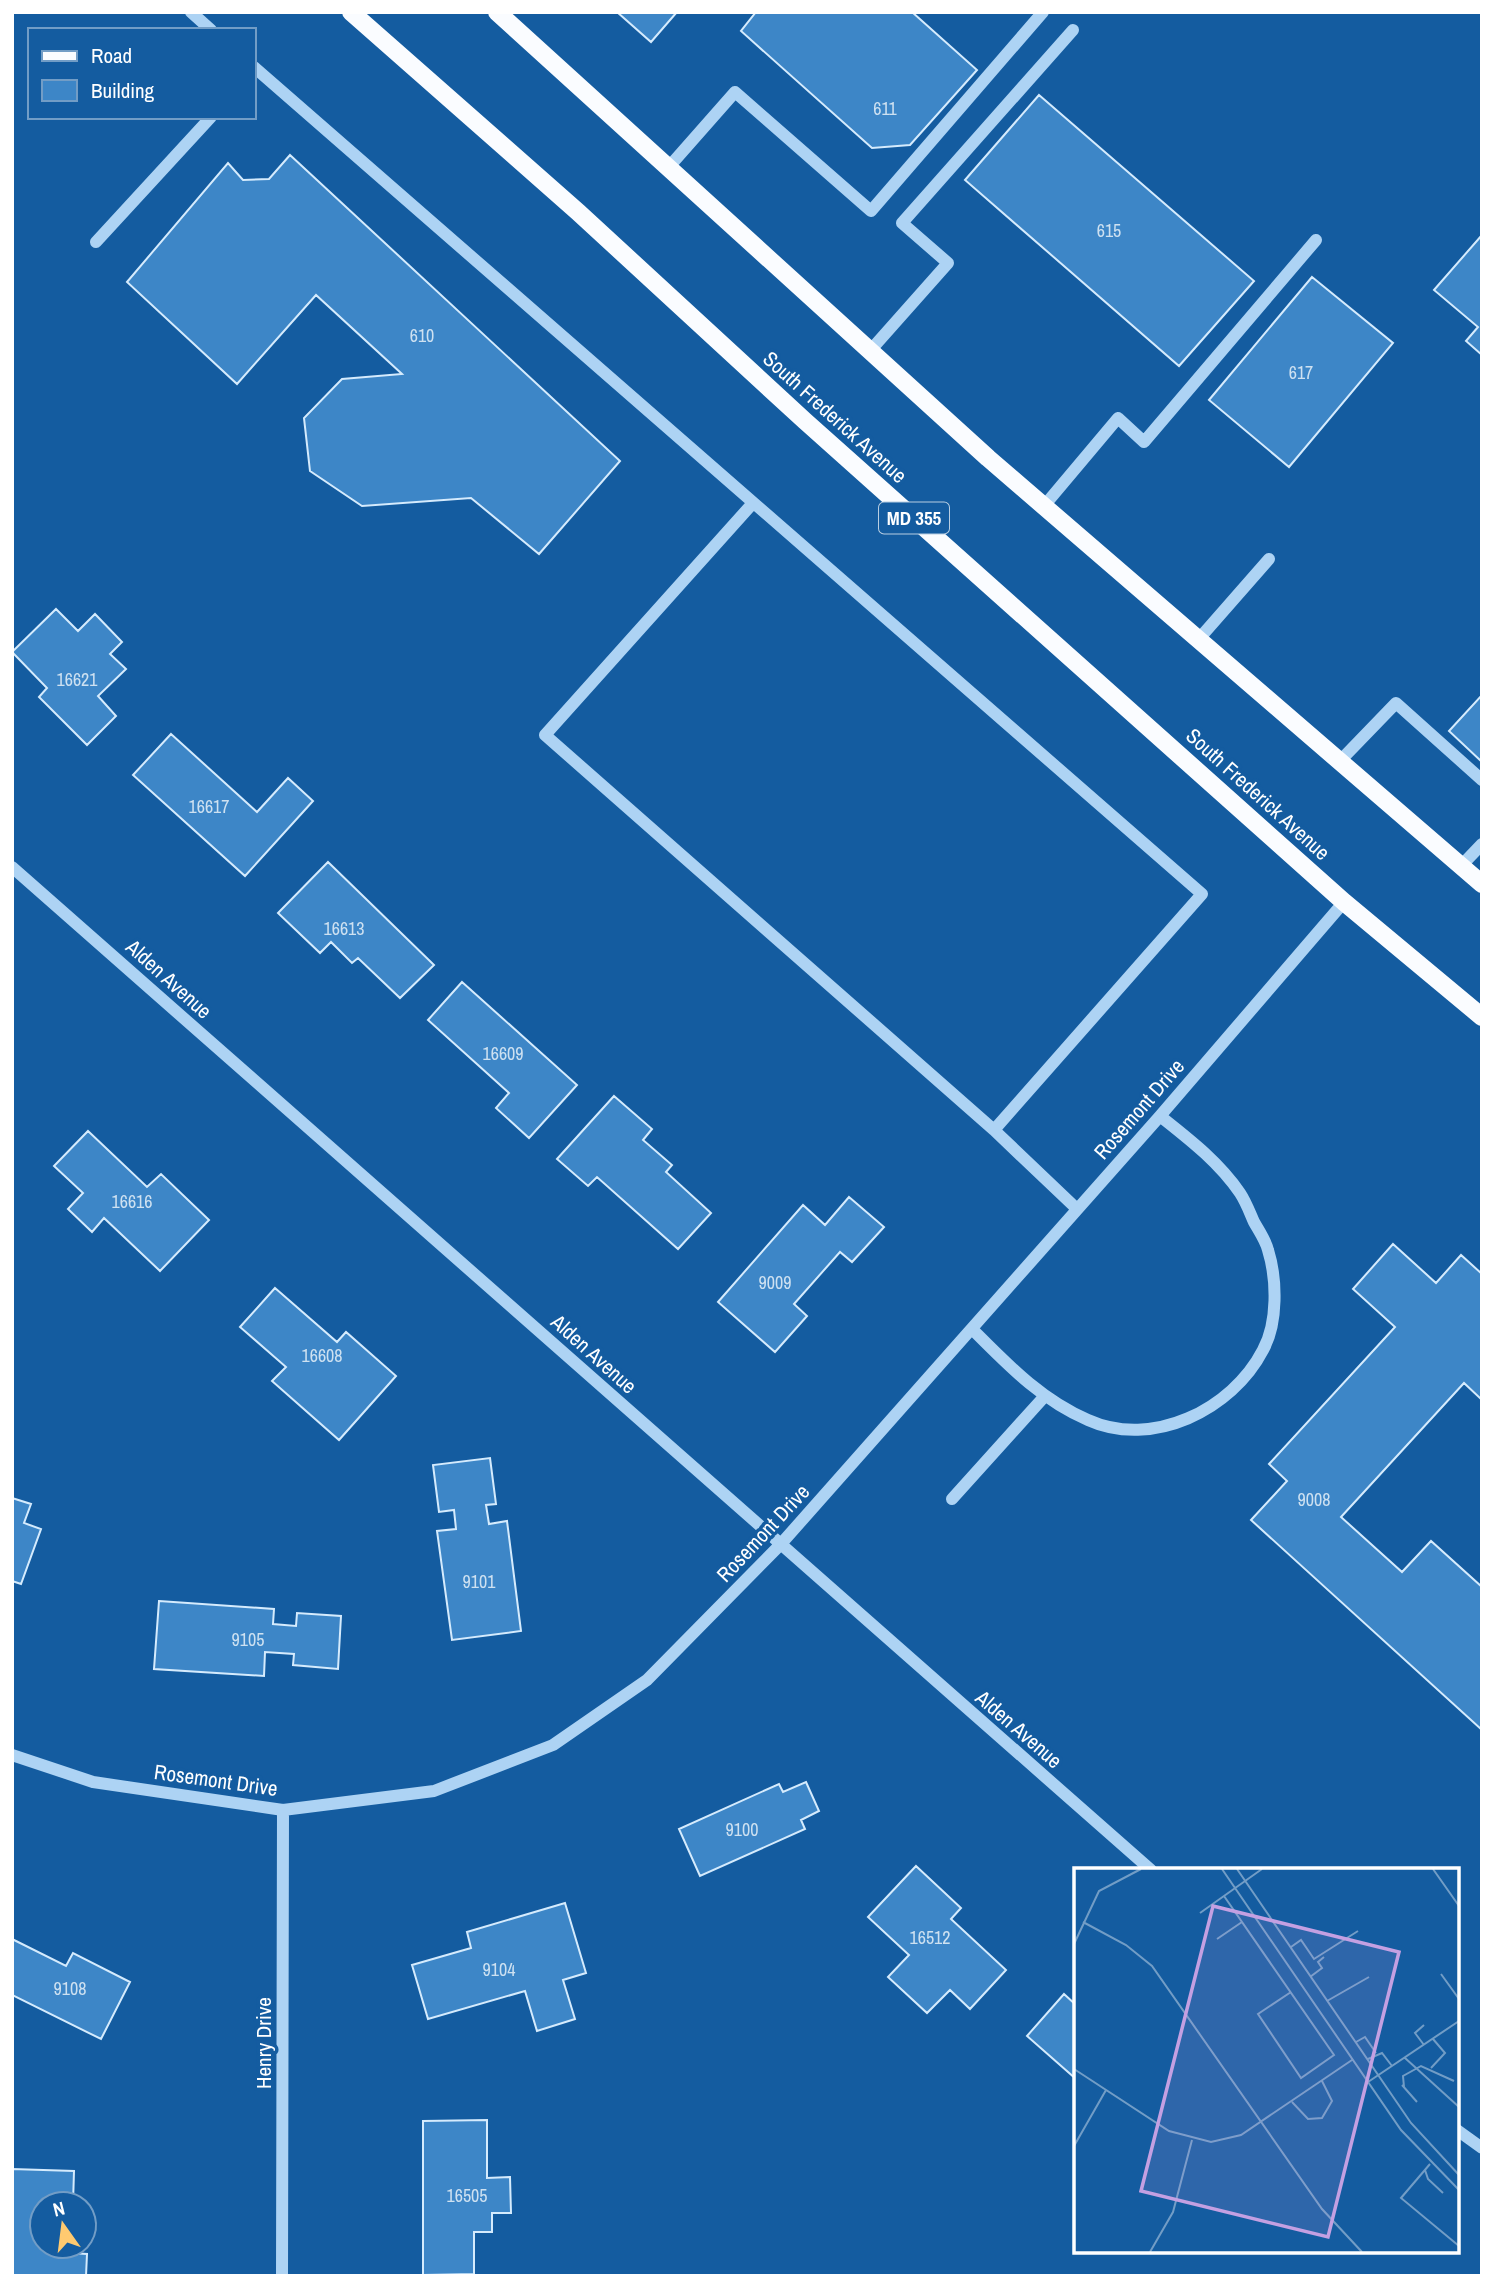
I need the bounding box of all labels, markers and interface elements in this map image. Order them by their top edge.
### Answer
legend [28,28,256,119]
text: Road [91,41,132,70]
text: Building [91,76,155,105]
house number: 611 [873,96,898,121]
house number: 615 [1097,218,1121,243]
house number: 610 [410,323,434,348]
street label: South Frederick Avenue [757,345,913,489]
house number: 617 [1289,360,1313,385]
road number: MD 355 [879,503,949,534]
house number: 16621 [56,667,98,692]
street label: South Frederick Avenue [1180,722,1336,866]
house number: 16617 [188,794,230,819]
house number: 16613 [323,916,365,941]
street label: Alden Avenue [119,932,218,1025]
house number: 16609 [482,1041,524,1066]
street label: Rosemont Drive [1087,1053,1191,1165]
house number: 16616 [111,1189,153,1214]
house number: 9009 [759,1270,791,1295]
street label: Alden Avenue [544,1307,643,1400]
house number: 16608 [301,1343,343,1368]
street label: Rosemont Drive [710,1478,816,1588]
house number: 9008 [1298,1487,1330,1512]
house number: 9101 [463,1569,496,1594]
house number: 9105 [232,1627,264,1652]
street label: Alden Avenue [969,1683,1069,1775]
street label: Rosemont Drive [152,1757,280,1803]
house number: 9100 [726,1817,758,1842]
inset map [1074,1868,1459,2253]
house number: 16512 [909,1925,951,1950]
house number: 9104 [483,1957,515,1982]
house number: 9108 [54,1976,86,2001]
street label: Henry Drive [249,1997,278,2089]
house number: 16505 [446,2183,488,2208]
north arrow [28,2190,98,2260]
text: N [50,2195,67,2222]

